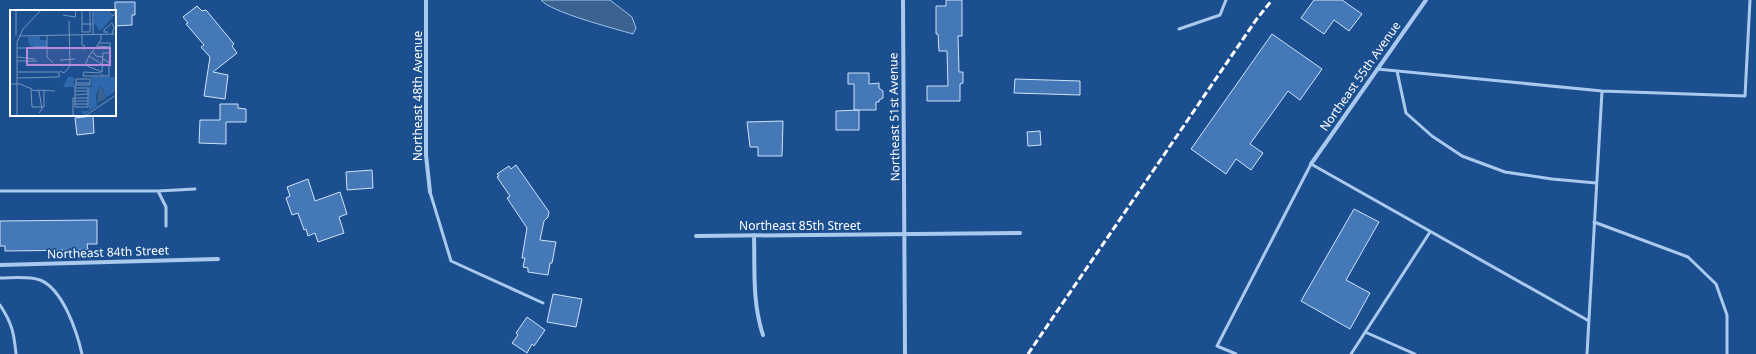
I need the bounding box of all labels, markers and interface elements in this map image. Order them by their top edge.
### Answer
inset map [10,10,116,116]
street label: Northeast 55th Avenue [1316,17,1405,134]
street label: Northeast 48th Avenue [409,31,426,161]
street label: Northeast 51st Avenue [884,52,904,182]
street label: Northeast 85th Street [739,217,862,234]
street label: Northeast 84th Street [47,241,170,263]

